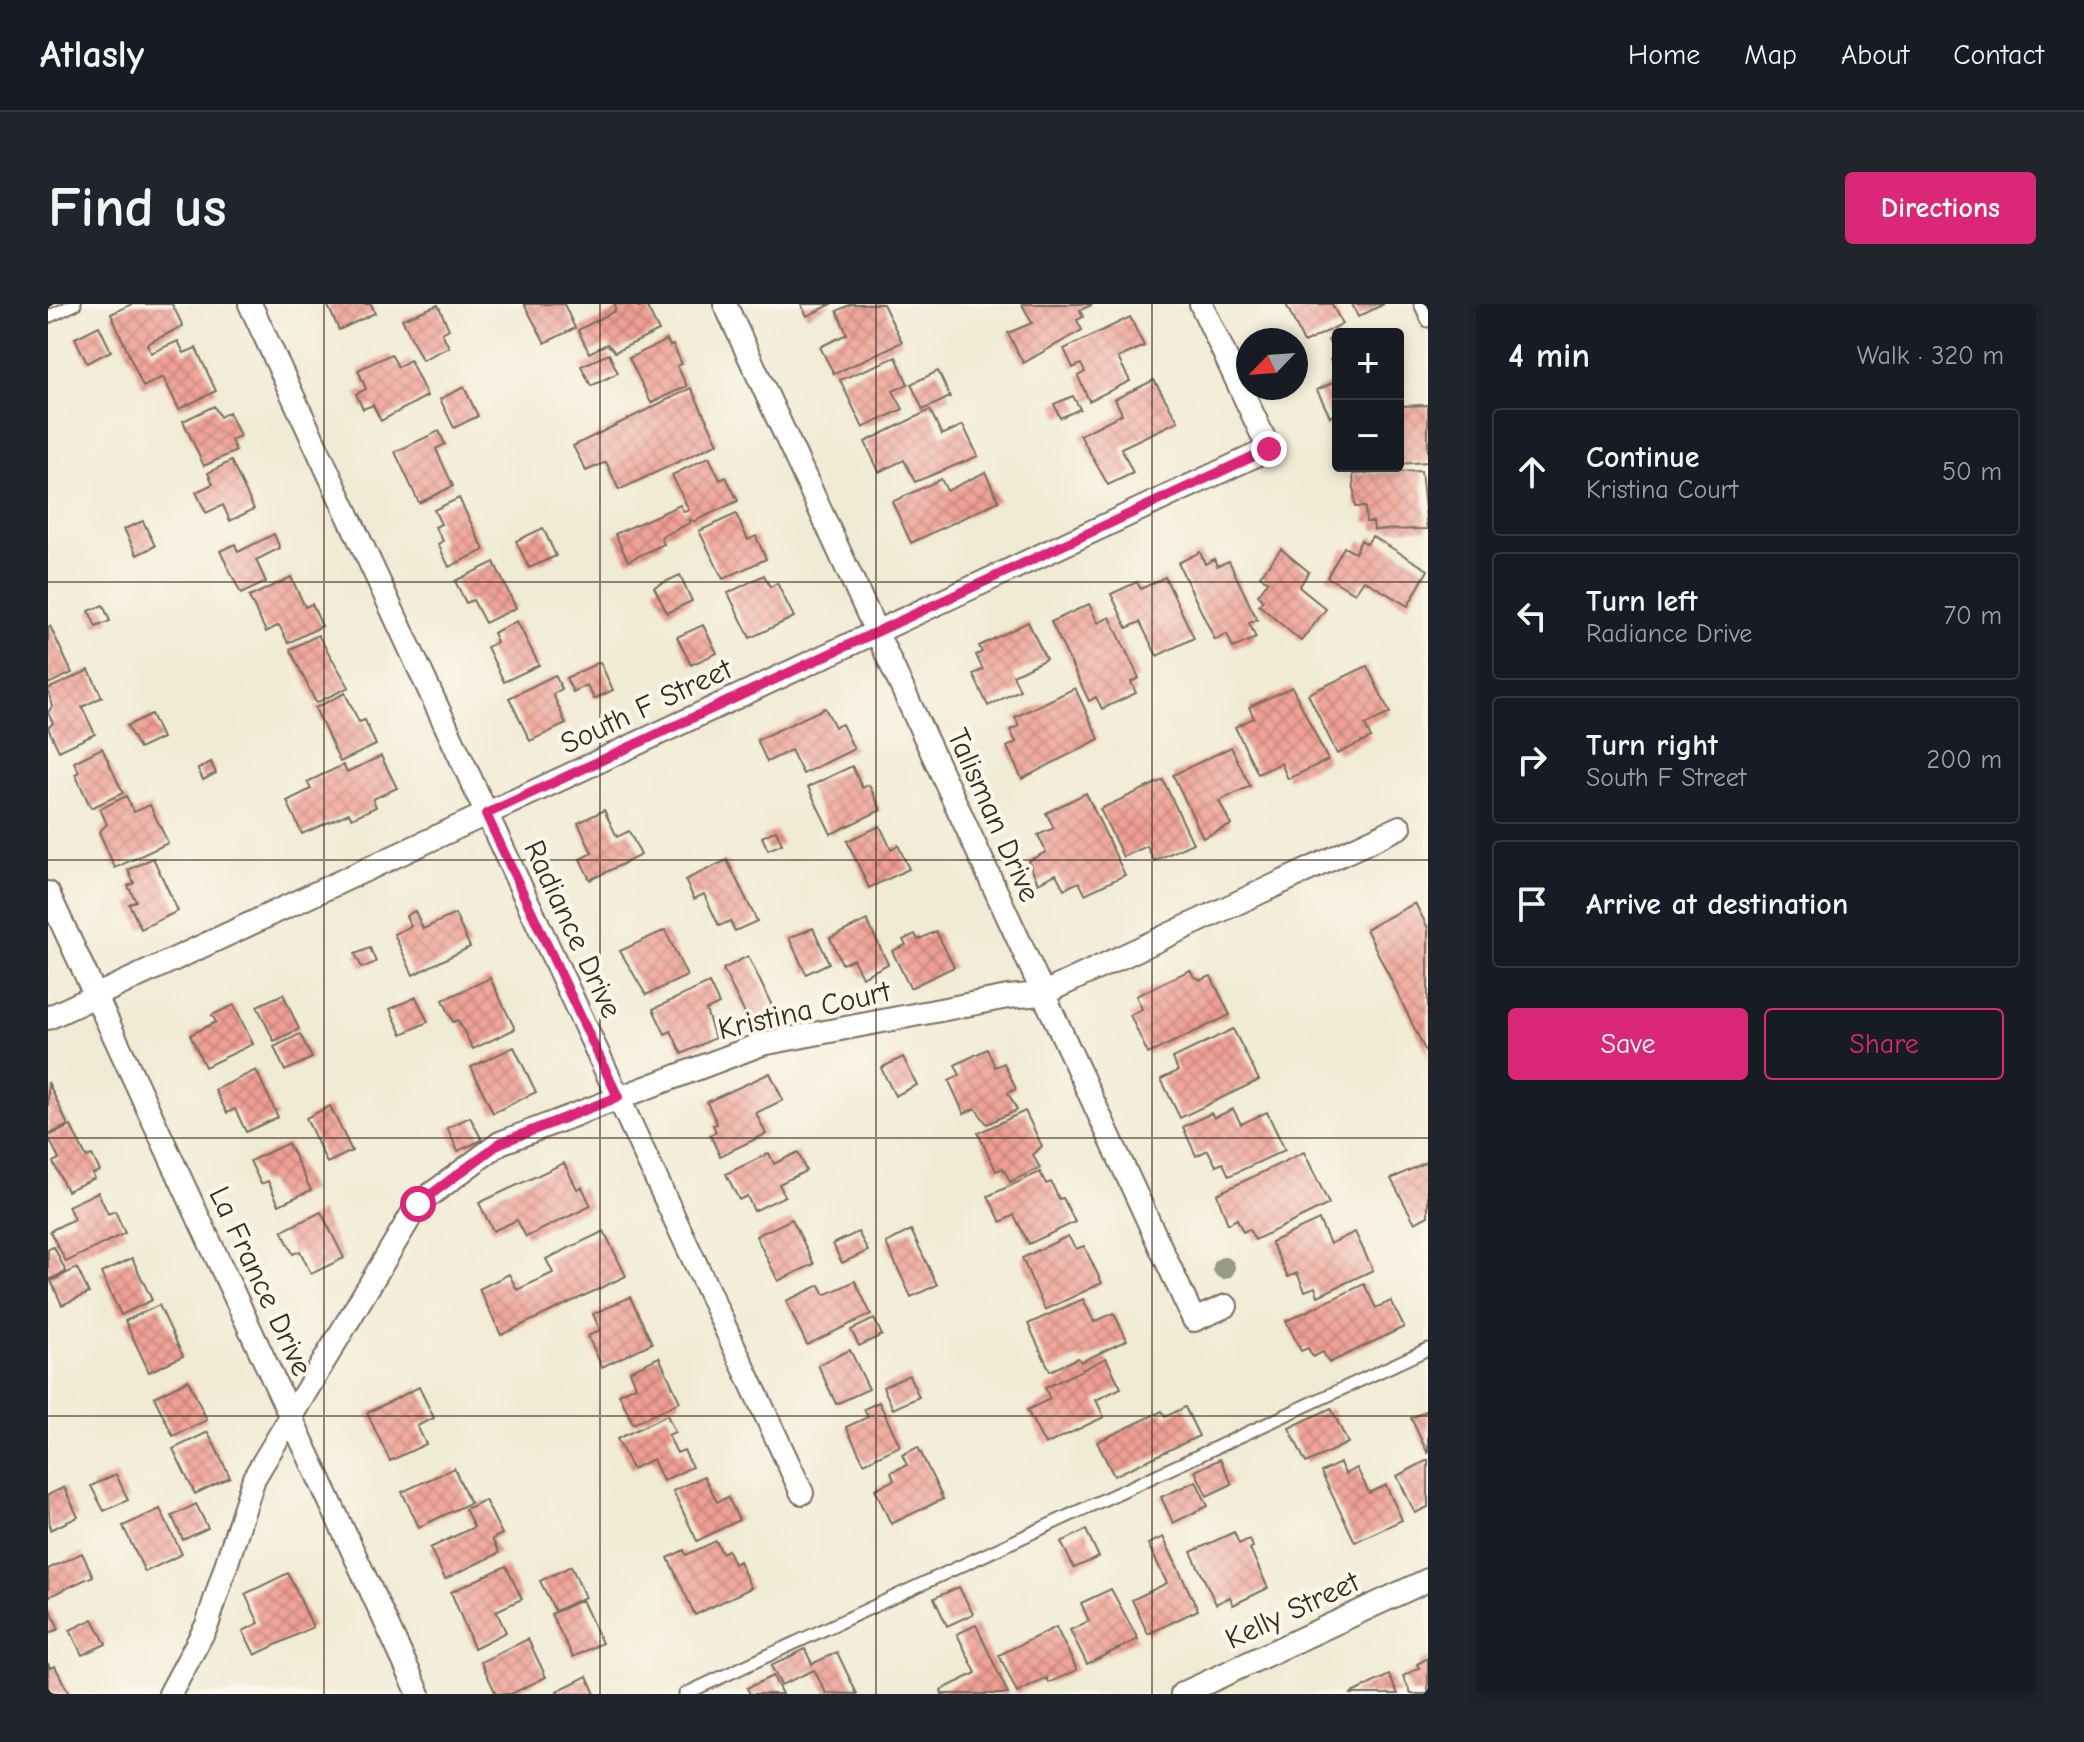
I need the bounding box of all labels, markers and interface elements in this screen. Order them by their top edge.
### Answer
text: Atlasly [40,33,144,77]
text: Home [1628,39,1700,71]
text: Map [1744,39,1797,71]
text: About [1841,39,1909,71]
text: Contact [1953,39,2044,71]
button: Directions [1845,172,2036,244]
text: Find us [48,176,227,240]
north arrow [1236,328,1308,400]
map controls [1332,328,1404,472]
button: + [1332,328,1404,400]
text: 4 min [1508,336,1590,376]
text: Walk · 320 m [1857,341,2004,371]
button: − [1332,400,1404,472]
route end [1251,431,1287,467]
text: Continue [1586,440,1700,475]
icon: ahead [1510,450,1554,494]
text: 50 m [1942,457,2002,487]
text: Kristina Court [1586,475,1738,505]
text: Turn left [1586,584,1698,619]
icon: left [1510,594,1554,638]
text: 70 m [1944,601,2002,631]
text: Radiance Drive [1586,619,1752,649]
street label: South F Street [555,651,739,761]
street label: Talisman Drive [940,723,1047,907]
text: Turn right [1586,728,1718,763]
icon: right [1510,738,1554,782]
text: 200 m [1927,745,2002,775]
text: South F Street [1586,763,1746,793]
street label: Radiance Drive [516,835,629,1024]
icon: arrive [1510,882,1554,926]
text: Arrive at destination [1586,887,1848,922]
street label: Kristina Court [715,973,895,1047]
button: Save [1508,1008,1748,1080]
button: Share [1764,1008,2004,1080]
street label: La France Drive [201,1181,320,1381]
route start [400,1186,436,1222]
street label: Kelly Street [1220,1564,1366,1657]

